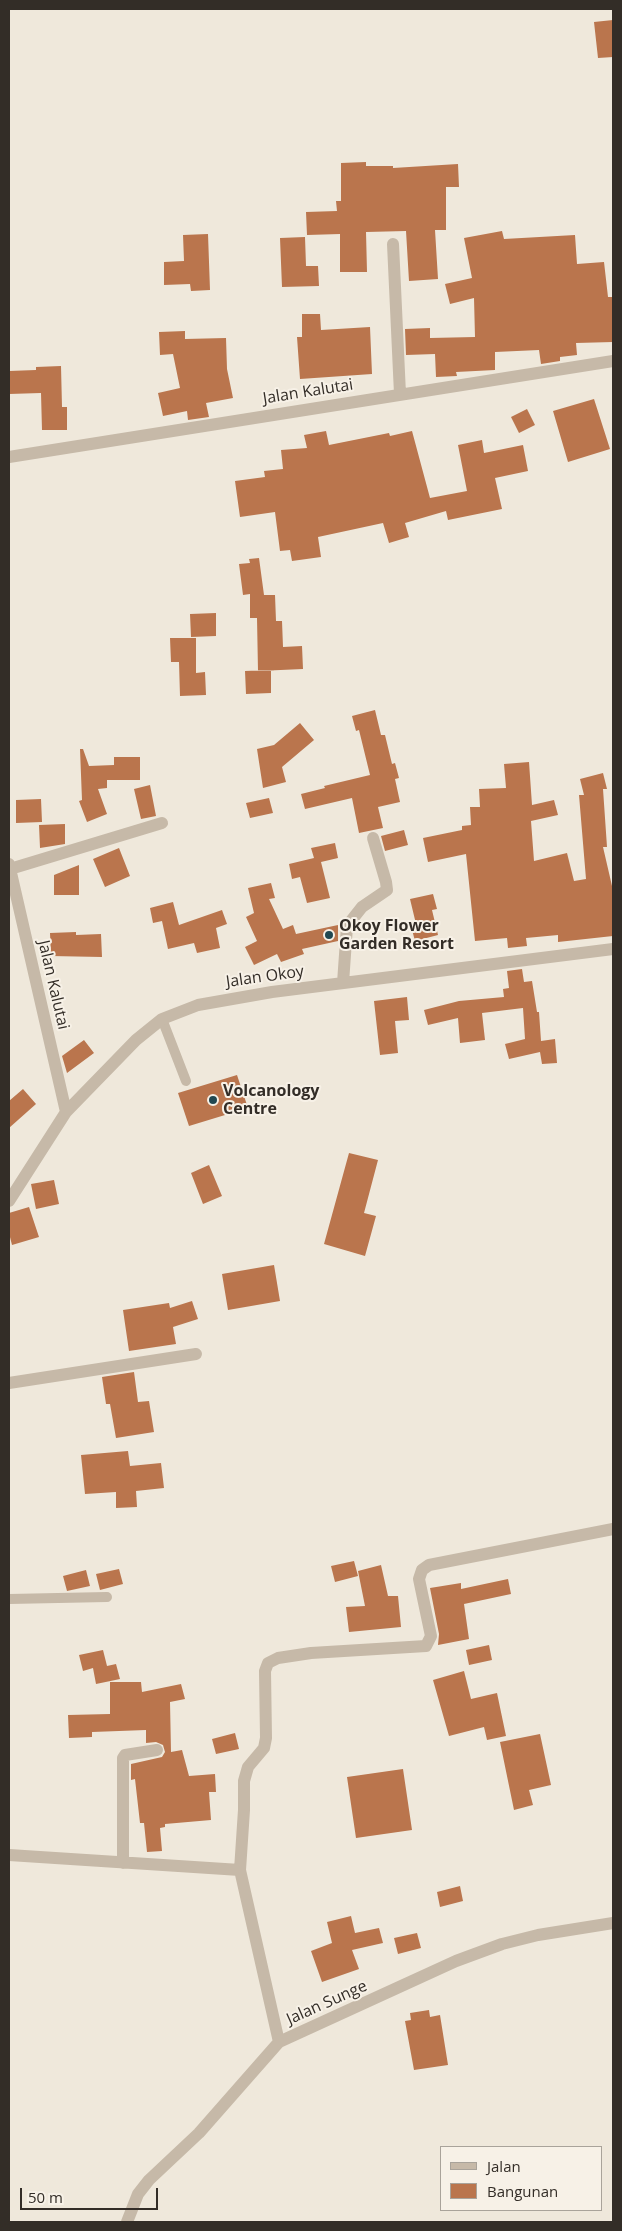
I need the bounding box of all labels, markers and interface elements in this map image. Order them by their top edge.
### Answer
street label: Jalan Kalutai [261,375,355,409]
place label: Okoy Flower Garden Resort [339,916,454,954]
marker: Okoy Flower Garden Resort [323,929,335,941]
street label: Jalan Kalutai [33,938,73,1032]
street label: Jalan Okoy [225,962,305,992]
place label: Volcanology Centre [223,1081,319,1119]
marker: Volcanology Centre [207,1094,219,1106]
street label: Jalan Sunge [284,1977,370,2029]
legend [440,2146,602,2211]
text: Jalan [487,2156,521,2176]
scale bar [22,2178,160,2210]
text: Bangunan [487,2181,558,2201]
text: 50 m [28,2187,63,2207]

